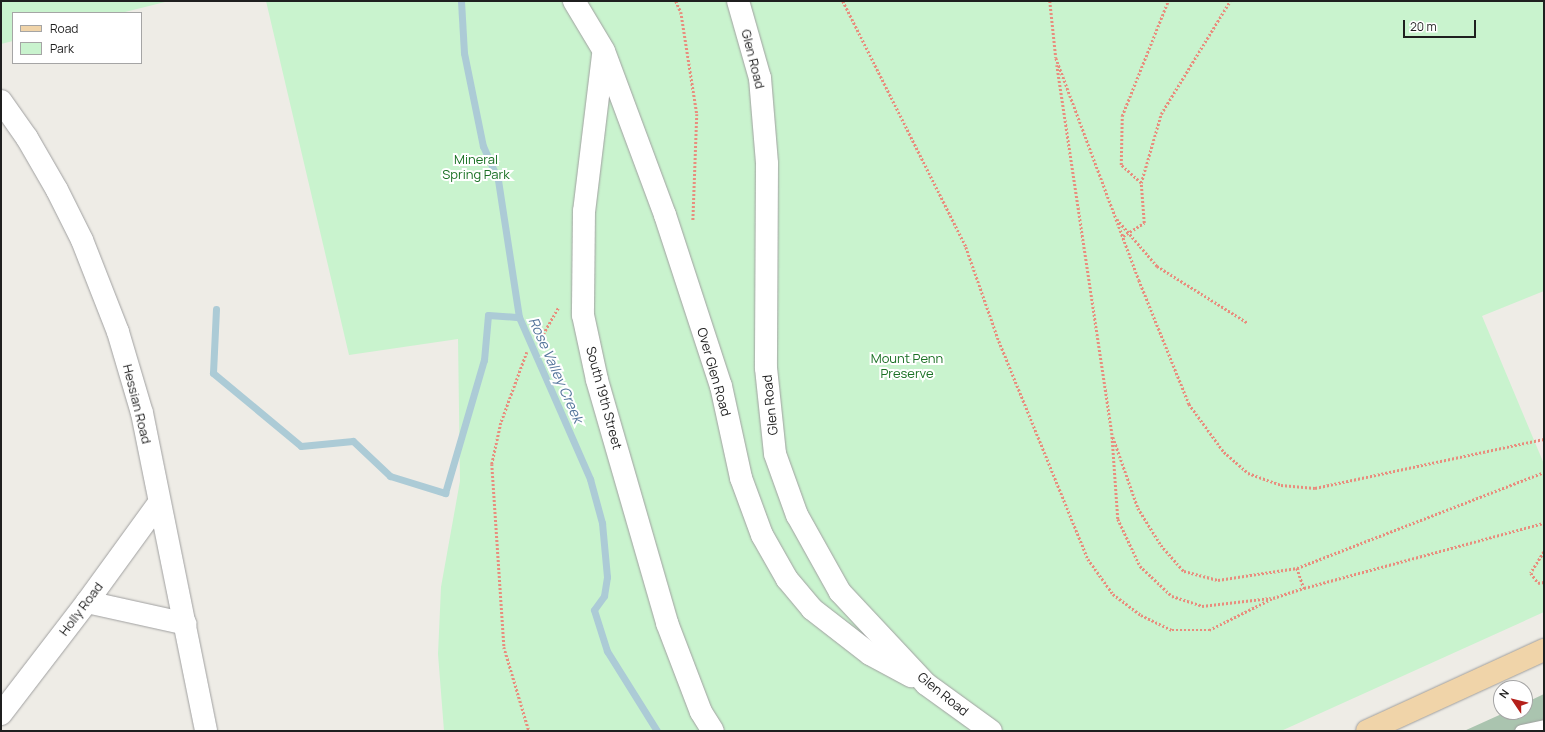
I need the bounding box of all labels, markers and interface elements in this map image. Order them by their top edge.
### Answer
legend [12,12,142,64]
scale bar [1405,12,1478,38]
text: 20 m [1410,18,1437,35]
text: Road [50,20,78,37]
street label: Glen Road [738,28,768,90]
text: Park [50,40,74,57]
park label: Mineral Spring Park [442,152,510,183]
water label: Rose Valley Creek [525,315,587,425]
street label: Over Glen Road [694,326,734,418]
street label: South 19th Street [583,345,625,451]
park label: Mount Penn Preserve [871,351,943,382]
street label: Hessian Road [120,363,154,445]
street label: Glen Road [759,374,781,436]
street label: Holly Road [56,579,106,639]
street label: Glen Road [914,669,972,719]
north arrow [1493,680,1533,720]
text: N [1495,686,1512,701]

